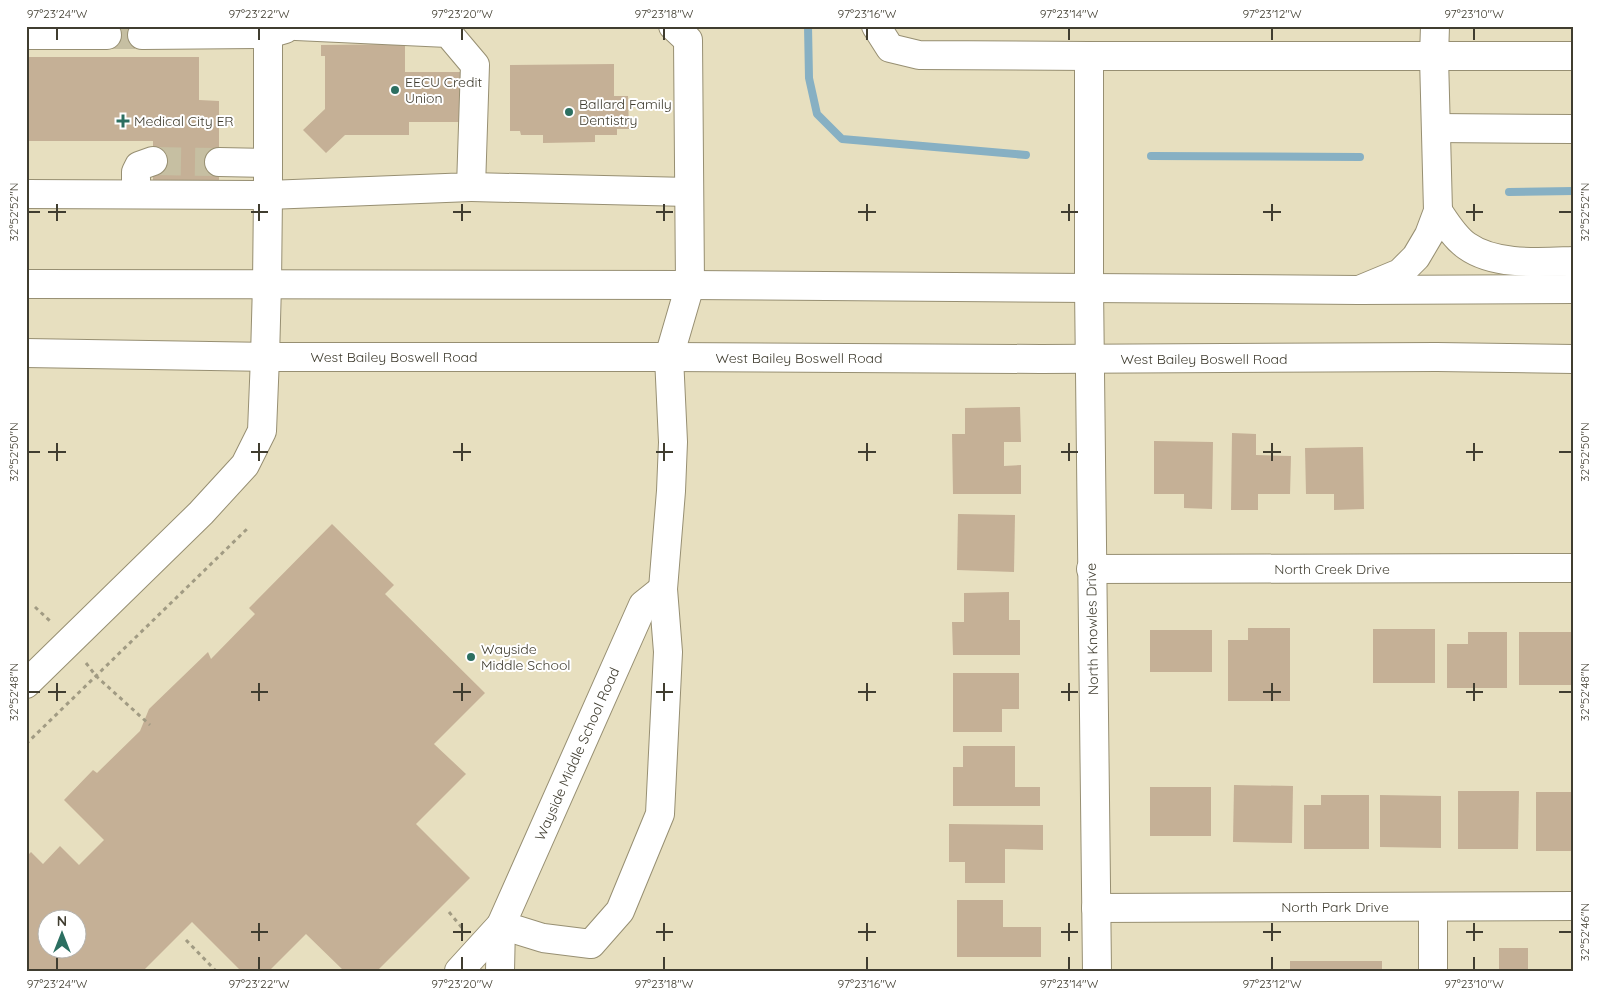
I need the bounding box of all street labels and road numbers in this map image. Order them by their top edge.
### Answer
street label: West Bailey Boswell Road [310,348,478,366]
street label: West Bailey Boswell Road [715,349,883,367]
street label: West Bailey Boswell Road [1120,350,1288,368]
street label: North Creek Drive [1274,560,1390,578]
street label: North Knowles Drive [1082,563,1102,695]
street label: Wayside Middle School Road [531,665,623,843]
street label: North Park Drive [1281,898,1389,916]

